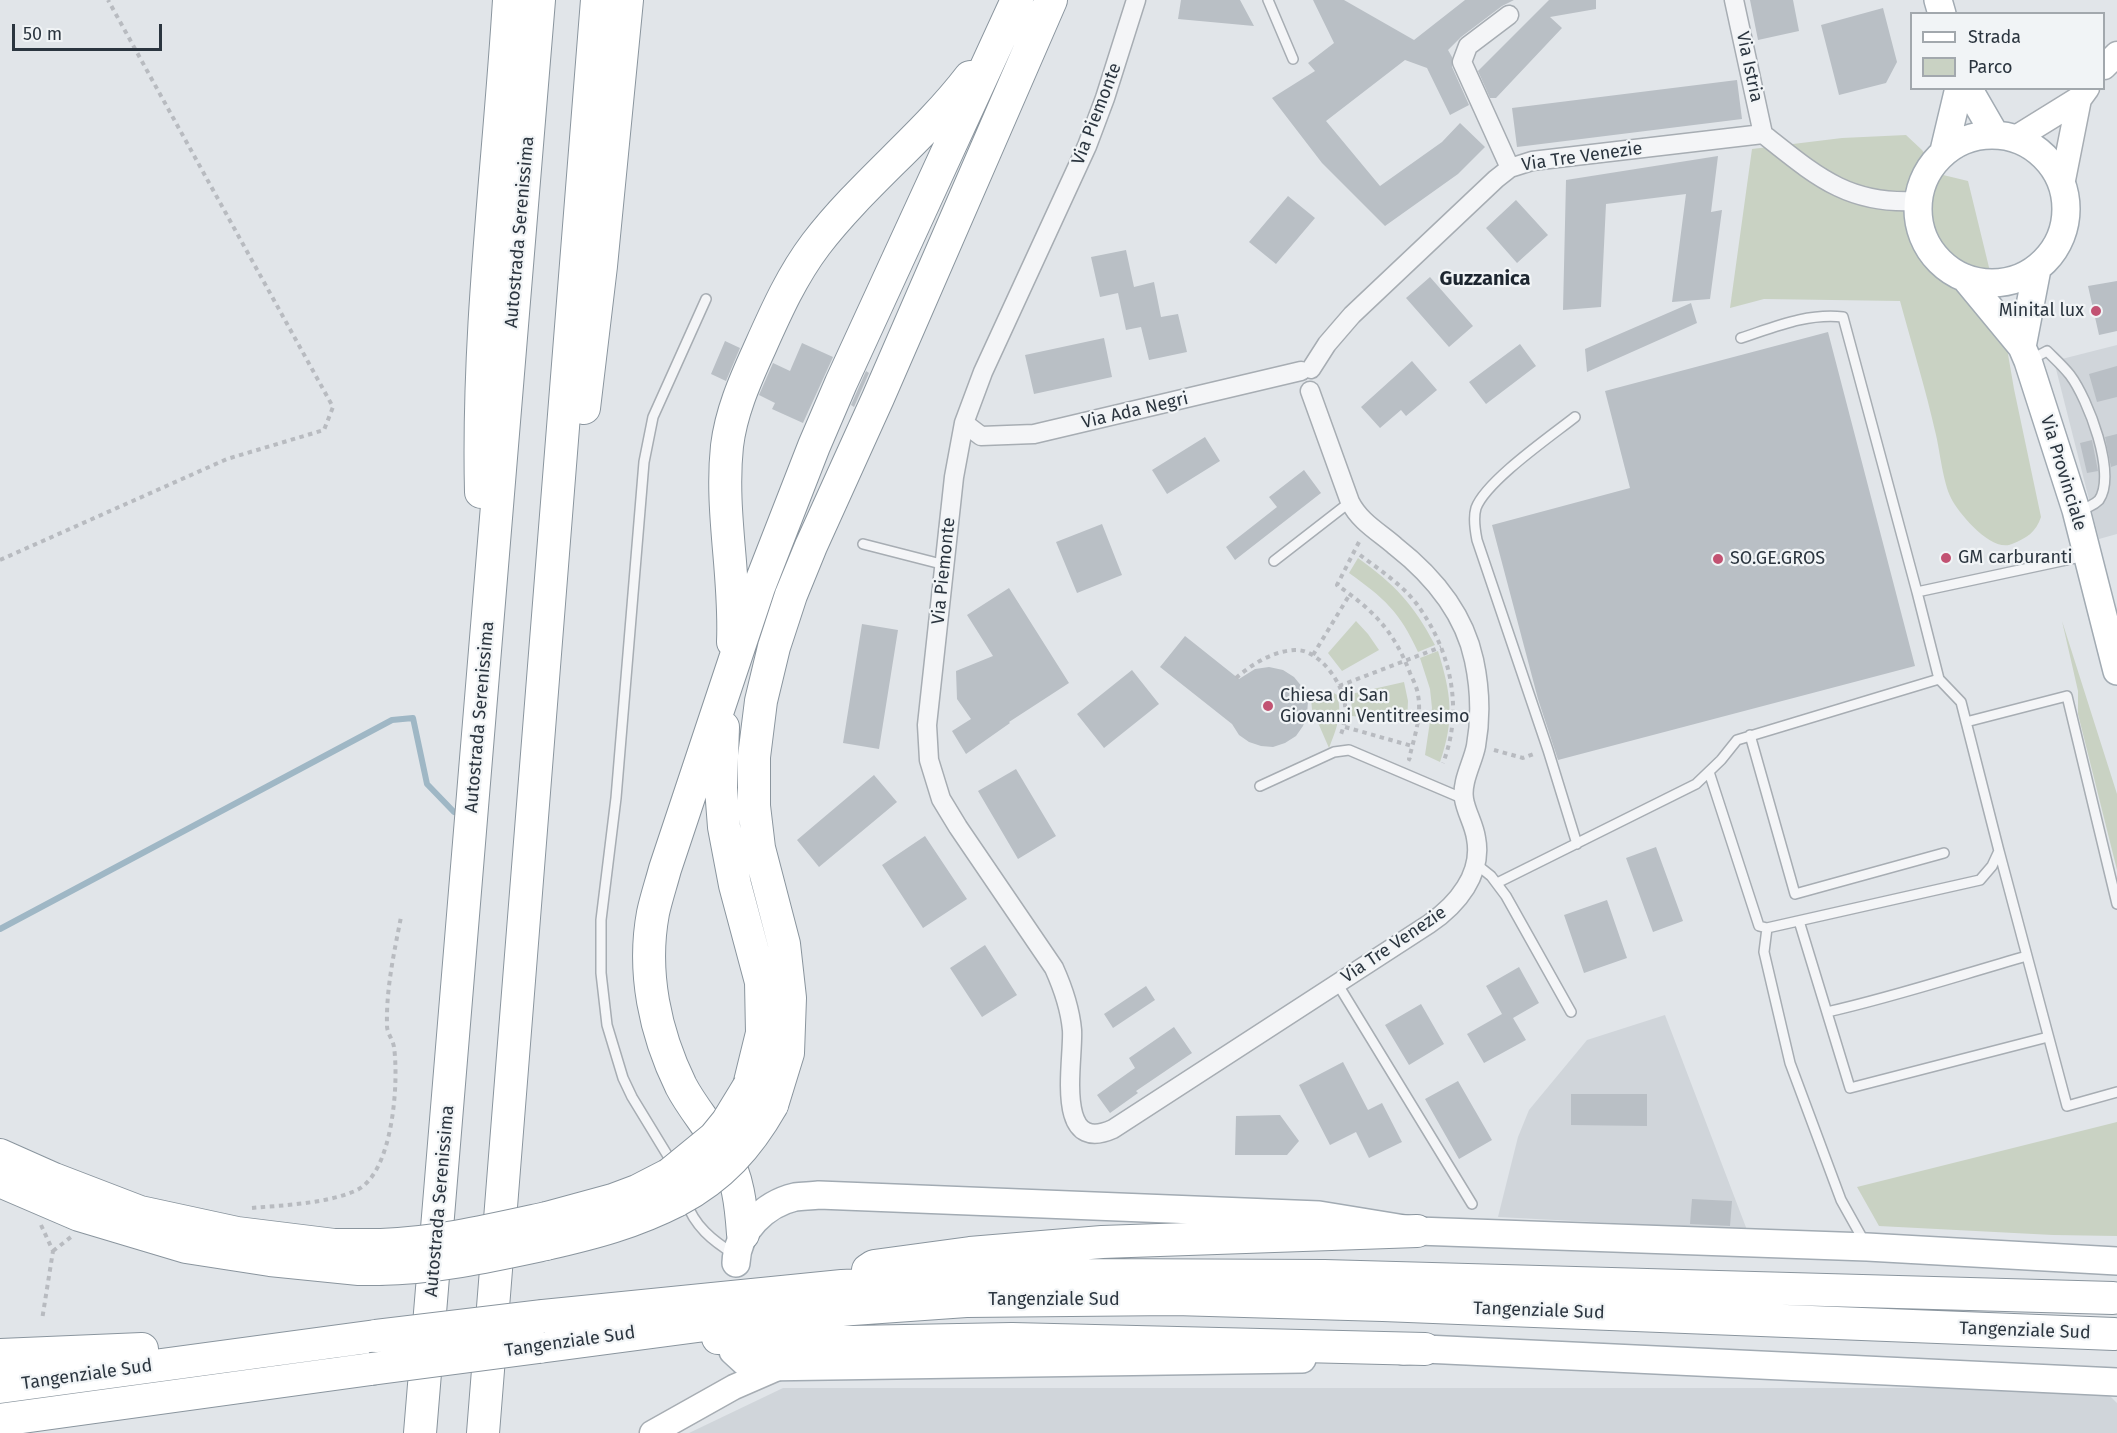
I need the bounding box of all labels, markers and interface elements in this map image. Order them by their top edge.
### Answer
scale bar [15,12,165,50]
legend [1910,12,2105,90]
text: 50 m [23,23,62,45]
text: Strada [1968,26,2021,48]
street label: Via Istria [1731,30,1767,104]
text: Parco [1968,56,2012,78]
street label: Via Piemonte [1068,60,1126,168]
street label: Autostrada Serenissima [501,135,539,329]
street label: Via Tre Venezie [1520,138,1644,176]
district label: Guzzanica [1440,267,1530,291]
place label: Minital lux [1999,300,2084,322]
marker: Minital lux [2089,304,2103,318]
street label: Via Ada Negri [1080,388,1190,434]
street label: Via Provinciale [2035,413,2091,533]
street label: Via Piemonte [928,516,960,626]
place label: GM carburanti [1958,547,2073,569]
place label: SO.GE.GROS [1730,548,1825,570]
marker: GM carburanti [1939,551,1953,565]
marker: SO.GE.GROS [1711,552,1725,566]
street label: Autostrada Serenissima [461,620,499,814]
place label: Chiesa di San Giovanni Ventitreesimo [1280,685,1470,728]
marker: Chiesa di San Giovanni Ventitreesimo [1261,699,1275,713]
street label: Via Tre Venezie [1337,902,1451,988]
street label: Autostrada Serenissima [421,1104,459,1298]
street label: Tangenziale Sud [988,1289,1120,1311]
street label: Tangenziale Sud [1473,1298,1605,1324]
street label: Tangenziale Sud [1959,1318,2091,1344]
street label: Tangenziale Sud [503,1322,637,1362]
street label: Tangenziale Sud [20,1355,154,1395]

